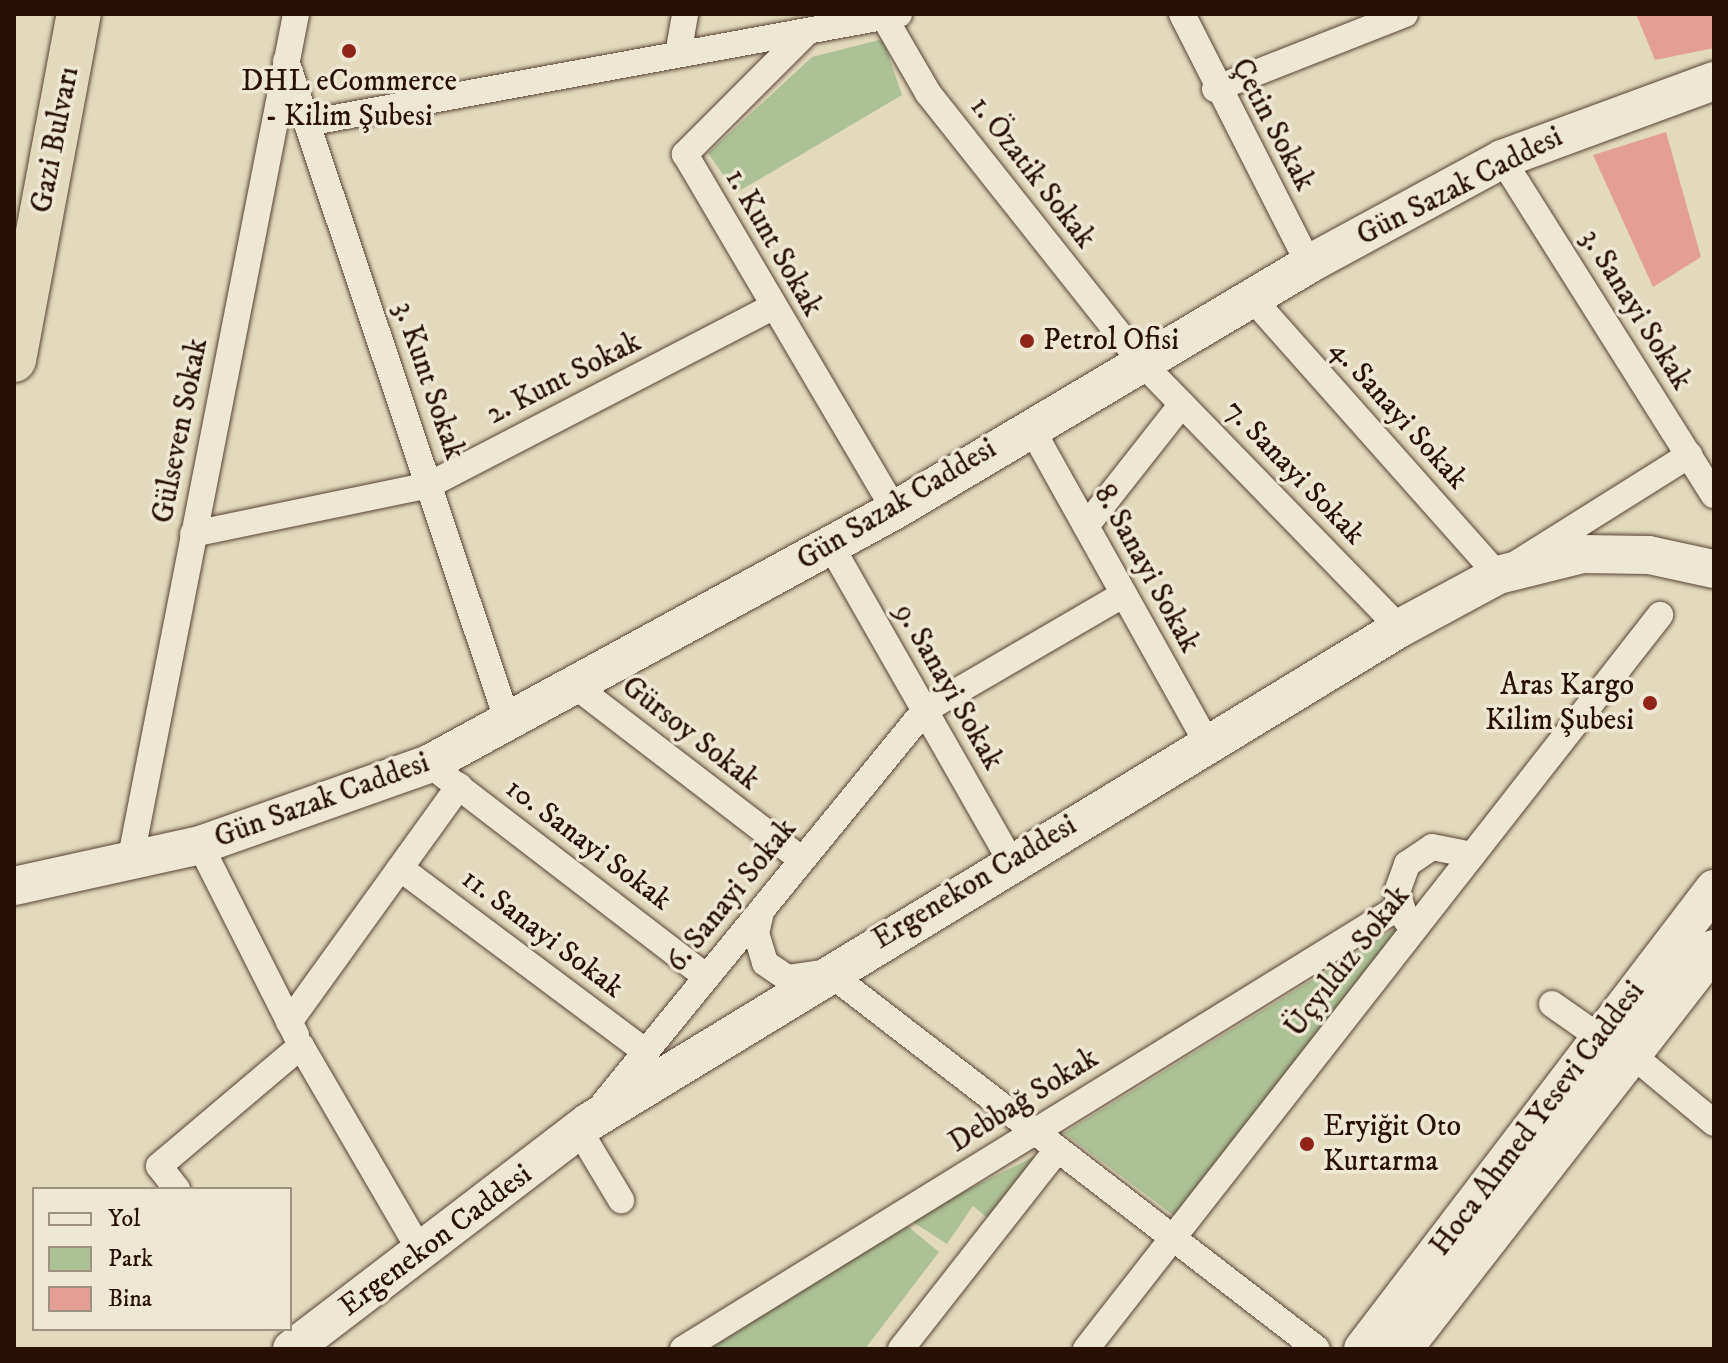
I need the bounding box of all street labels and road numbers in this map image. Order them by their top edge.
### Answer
street label: Çetin Sokak [1222,53,1322,197]
street label: Gazi Bulvarı [24,64,88,216]
street label: 1. Özatik Sokak [962,90,1102,256]
street label: Gün Sazak Caddesi [1351,120,1569,254]
street label: 1. Kunt Sokak [716,163,830,323]
street label: 3. Sanayi Sokak [1571,223,1699,397]
street label: 3. Kunt Sokak [384,297,472,465]
street label: 2. Kunt Sokak [481,325,647,433]
street label: 4. Sanayi Sokak [1321,333,1475,497]
street label: Gülseven Sokak [145,336,217,526]
street label: 7. Sanayi Sokak [1216,393,1372,553]
street label: Gün Sazak Caddesi [791,431,1003,579]
street label: 8. Sanayi Sokak [1085,479,1207,659]
street label: 9. Sanayi Sokak [886,597,1010,777]
street label: Gürsoy Sokak [614,669,766,799]
street label: Gün Sazak Caddesi [210,745,434,857]
street label: 10. Sanayi Sokak [498,771,678,919]
street label: Ergenekon Caddesi [867,808,1083,958]
street label: 6. Sanayi Sokak [659,812,805,980]
street label: 11. Sanayi Sokak [454,861,630,1007]
street label: Üçyıldız Sokak [1278,879,1418,1045]
street label: Hoca Ahmed Yesevi Caddesi [1423,975,1653,1263]
street label: Debbağ Sokak [943,1041,1105,1161]
street label: Ergenekon Caddesi [333,1157,539,1325]

